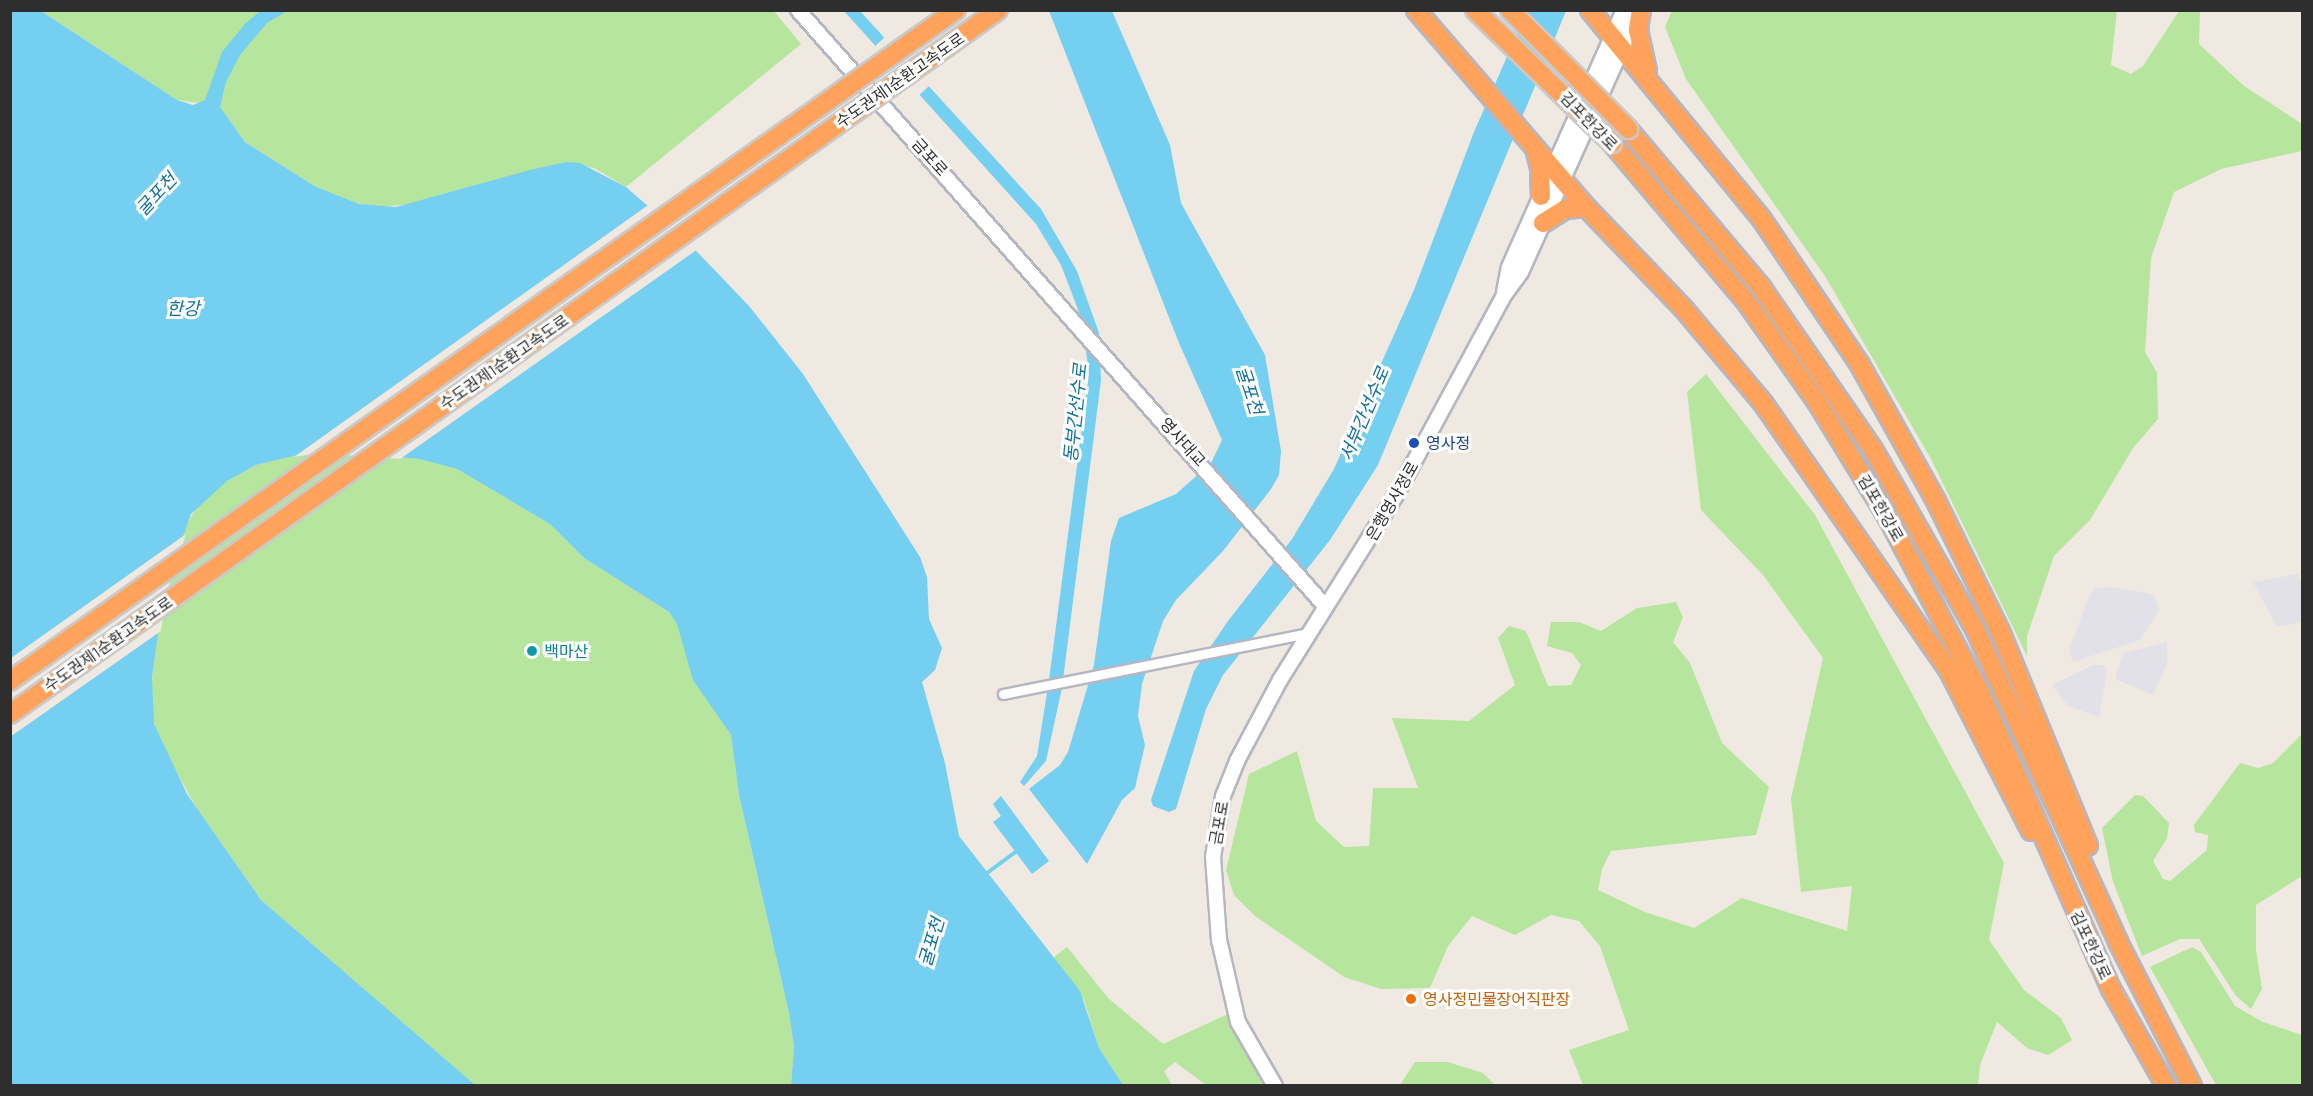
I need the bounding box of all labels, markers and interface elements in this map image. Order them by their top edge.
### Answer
street label: 수도권제1순환고속도로 [832,28,968,132]
street label: 김포한강로 [1557,88,1621,154]
street label: 금포로 [908,134,952,180]
water label: 굴포천 [131,168,181,220]
water label: 한강 [166,297,200,319]
street label: 수도권제1순환고속도로 [436,310,572,414]
water label: 동부간선수로 [1059,362,1091,464]
water label: 굴포천 [1232,363,1268,417]
water label: 서부간선수로 [1335,364,1393,464]
street label: 영사대교 [1156,414,1210,470]
place label: 영사정 [1426,433,1470,453]
marker: 영사정 [1407,436,1421,450]
street label: 은행영사정로 [1362,458,1422,544]
street label: 김포한강로 [1854,471,1908,545]
street label: 수도권제1순환고속도로 [40,592,176,696]
place label: 백마산 [544,641,588,661]
marker: 백마산 [525,644,539,658]
street label: 금포로 [1206,800,1232,846]
street label: 김포한강로 [2067,908,2115,982]
water label: 굴포천 [914,915,948,969]
place label: 영사정민물장어직판장 [1423,989,1570,1009]
marker: 영사정민물장어직판장 [1404,992,1418,1006]

